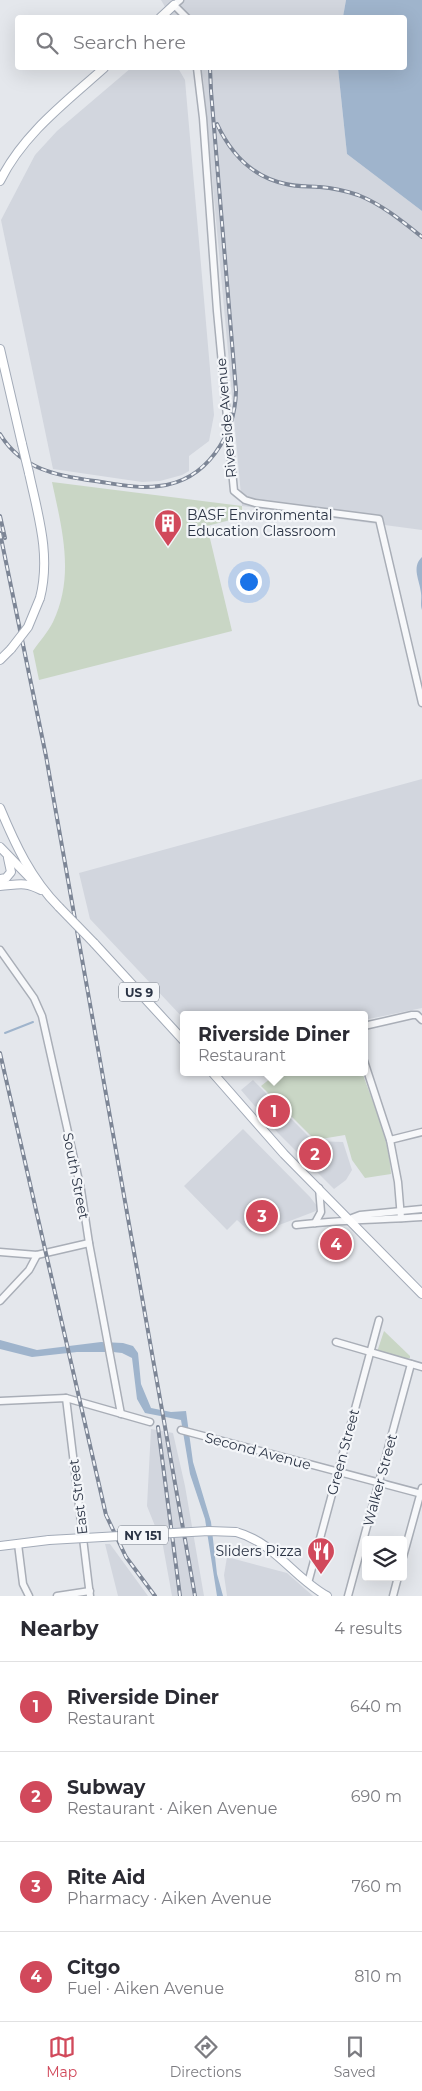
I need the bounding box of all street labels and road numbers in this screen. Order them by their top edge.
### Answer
street label: Riverside Avenue [212,357,240,479]
road number: US 9 [119,982,159,1002]
street label: South Street [59,1131,93,1221]
street label: Green Street [323,1407,363,1497]
street label: Second Avenue [203,1428,313,1474]
street label: Walker Street [359,1432,401,1528]
street label: East Street [64,1458,92,1536]
road number: NY 151 [118,1526,168,1544]

